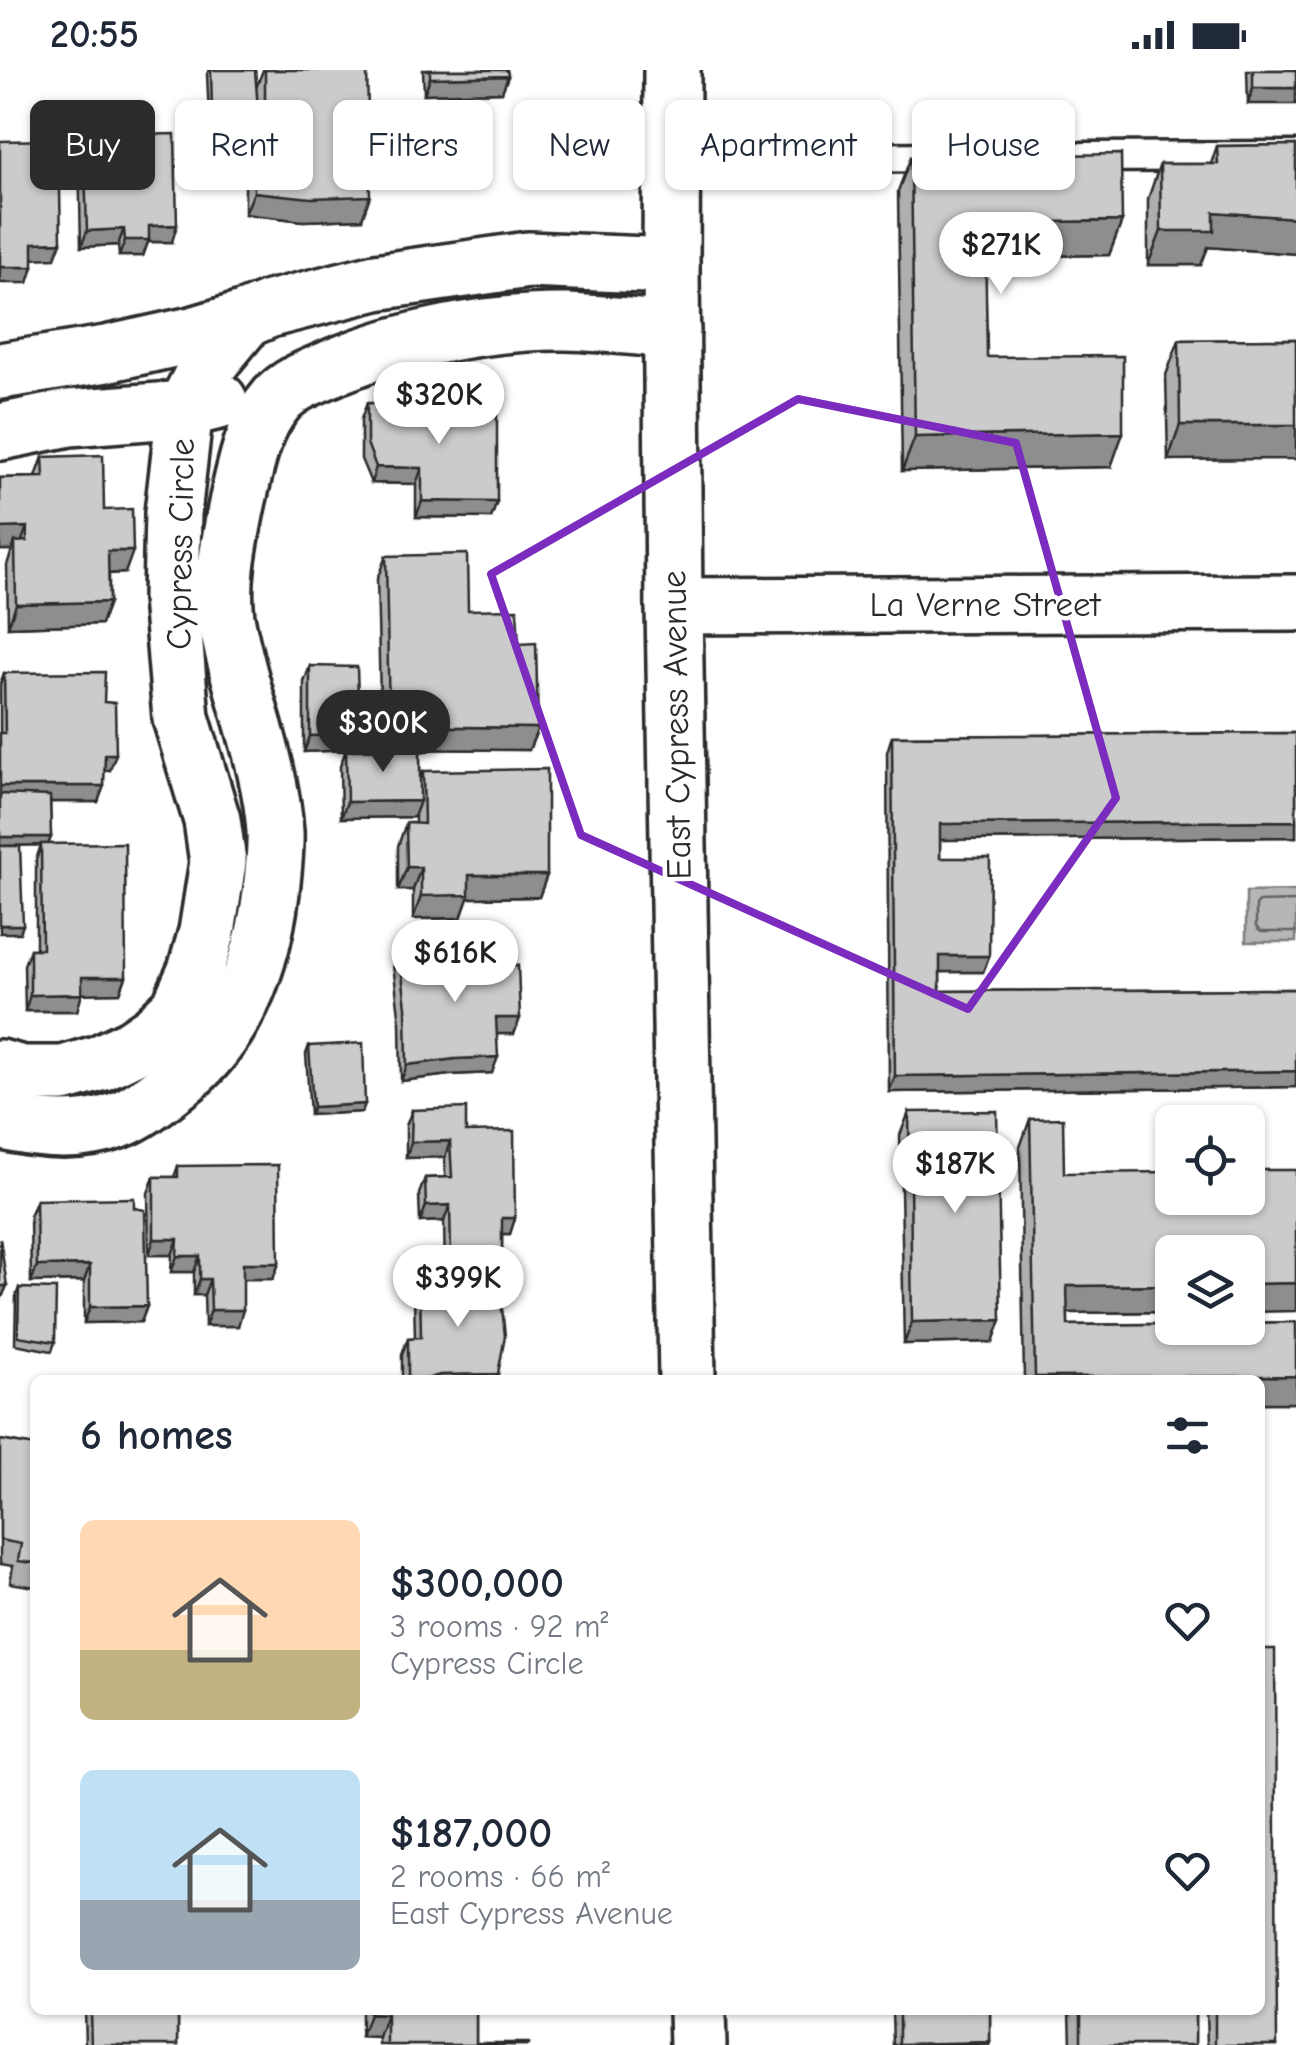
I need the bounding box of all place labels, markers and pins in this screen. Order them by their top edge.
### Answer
pin: $271K [931,212,1071,297]
pin: $320K [369,362,509,447]
pin: $300K [313,690,453,775]
pin: $616K [385,920,525,1005]
pin: $187K [885,1131,1025,1216]
pin: $399K [388,1245,528,1330]

